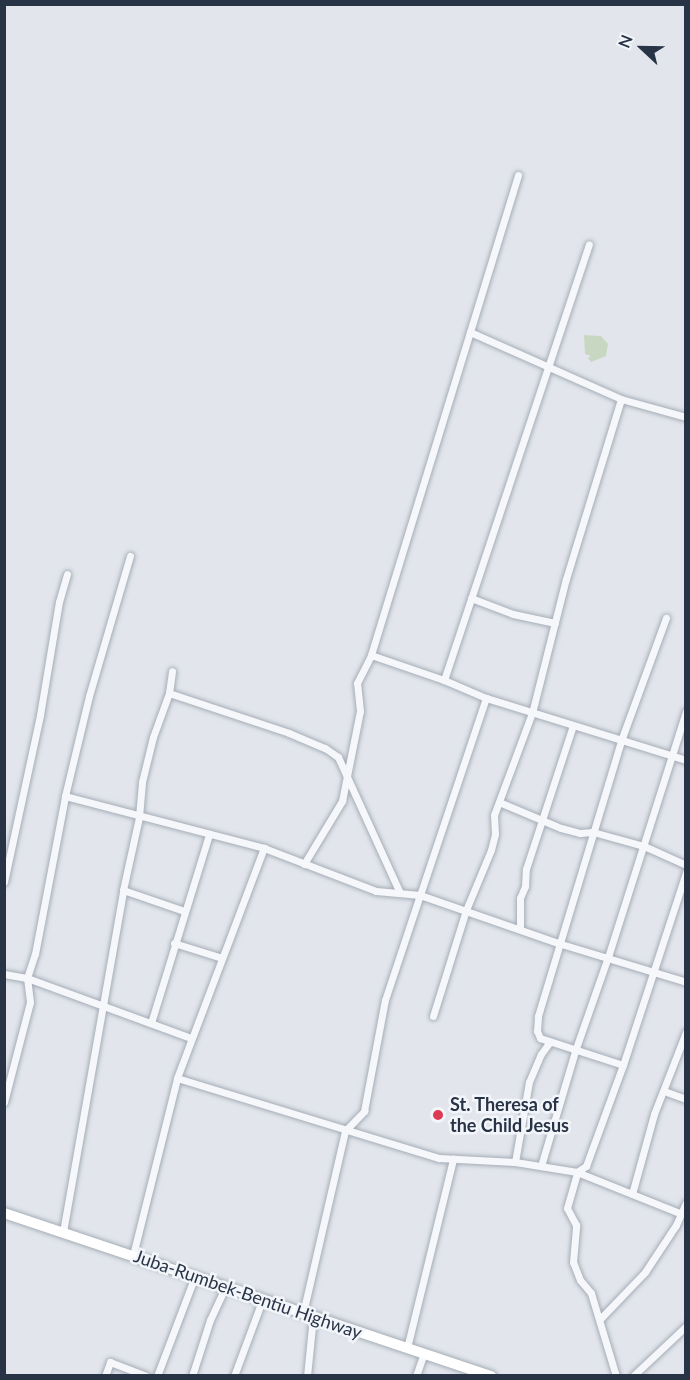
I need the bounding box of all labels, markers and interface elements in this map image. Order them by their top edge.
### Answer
north arrow [612,18,672,78]
text: N [614,32,636,50]
place label: St. Theresa of the Child Jesus [450,1094,570,1136]
marker: St. Theresa of the Child Jesus [431,1108,445,1122]
street label: Juba-Rumbek-Bentiu Highway [131,1245,365,1343]

